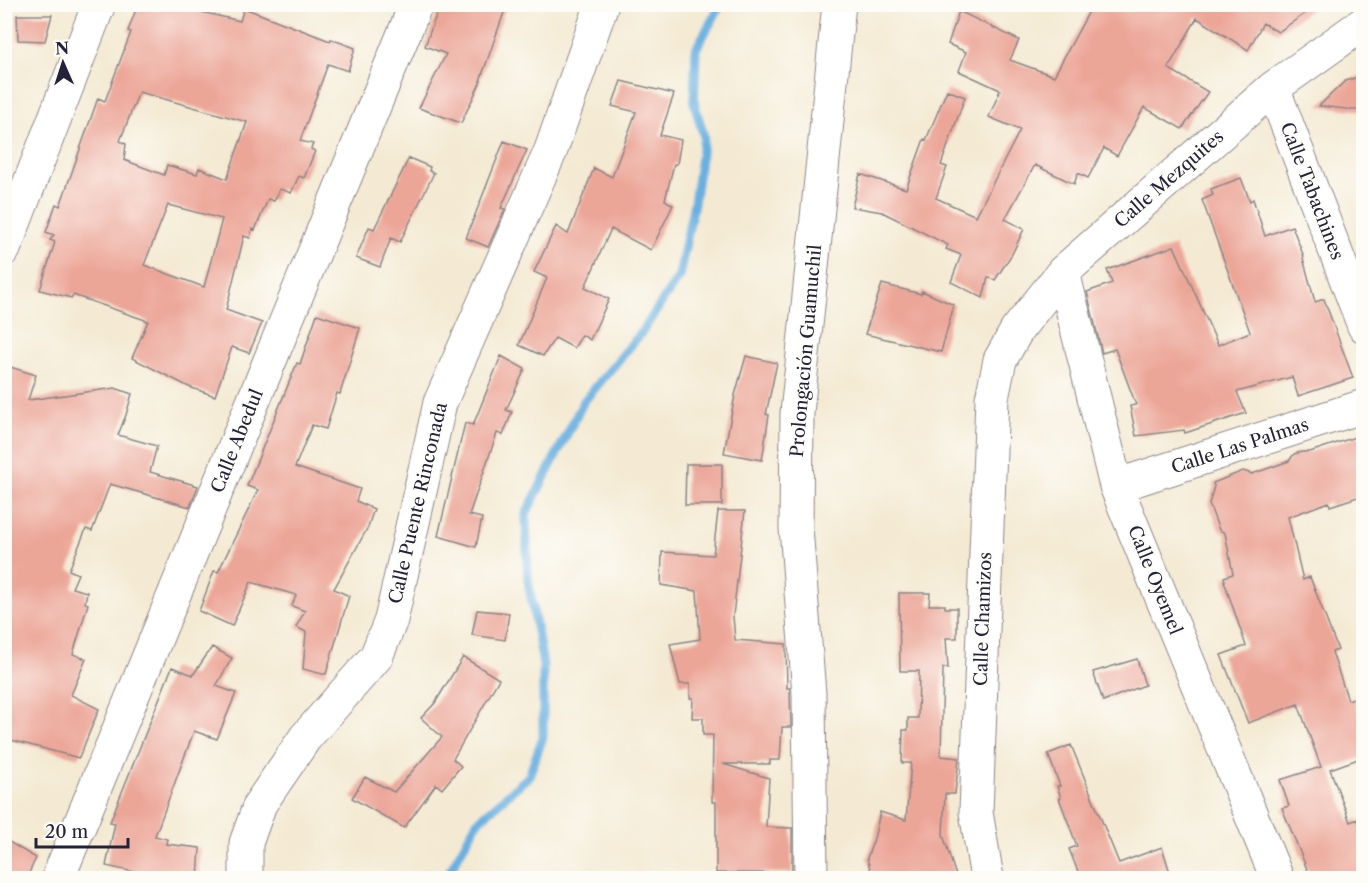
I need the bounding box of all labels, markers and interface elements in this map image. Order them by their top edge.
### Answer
north arrow [33,33,93,93]
text: N [55,38,70,58]
street label: Calle Tabachines [1276,119,1348,263]
street label: Calle Mezquites [1110,125,1228,233]
street label: Prolongación Guamuchil [786,244,826,458]
street label: Calle Abedul [206,386,268,496]
street label: Calle Puente Rinconada [384,400,452,606]
street label: Calle Las Palmas [1168,413,1312,479]
street label: Calle Oyemel [1123,522,1187,638]
street label: Calle Chamizos [970,552,996,686]
scale bar [36,811,128,849]
text: 20 m [45,821,89,843]

